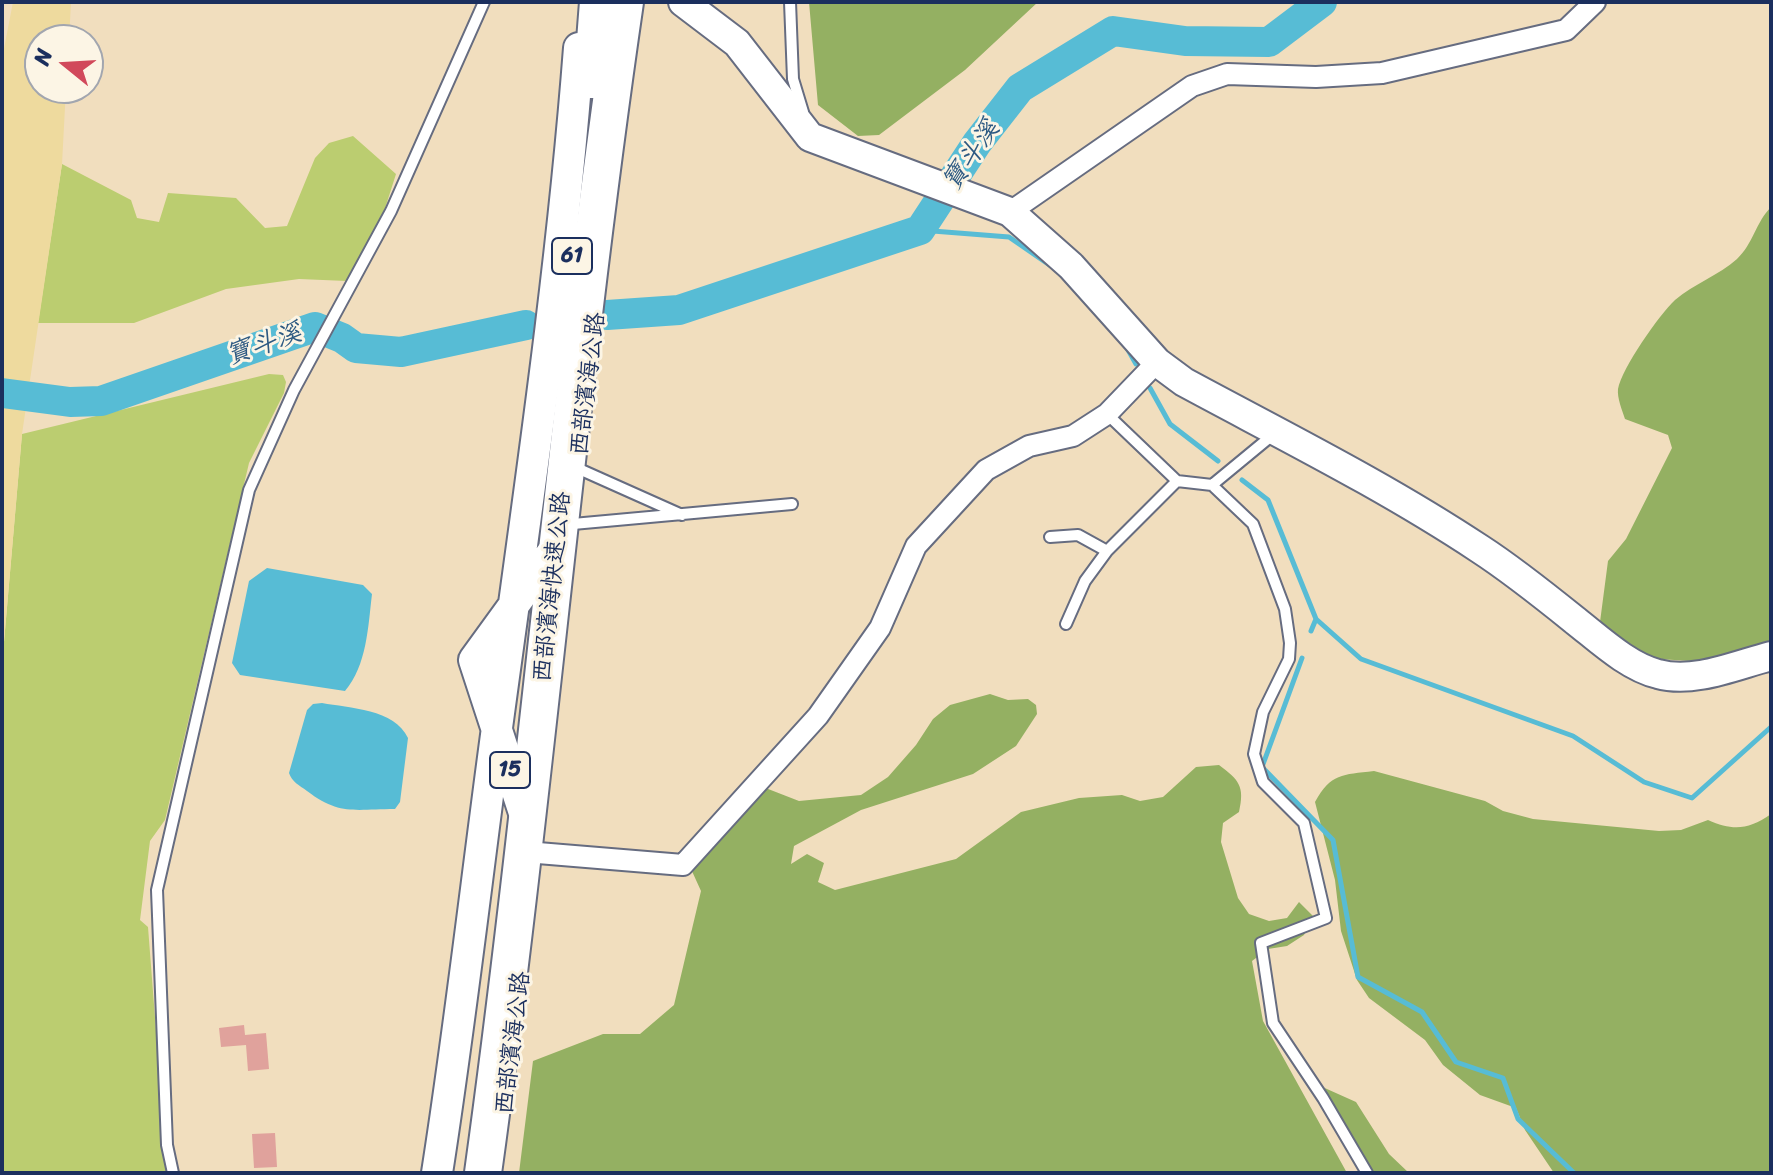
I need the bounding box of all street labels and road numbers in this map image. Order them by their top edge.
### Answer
road number: 61 [552,238,592,274]
street label: 西部濱海公路 [566,311,612,457]
street label: 西部濱海快速公路 [529,490,577,684]
road number: 15 [490,752,530,788]
street label: 西部濱海公路 [491,970,537,1116]

